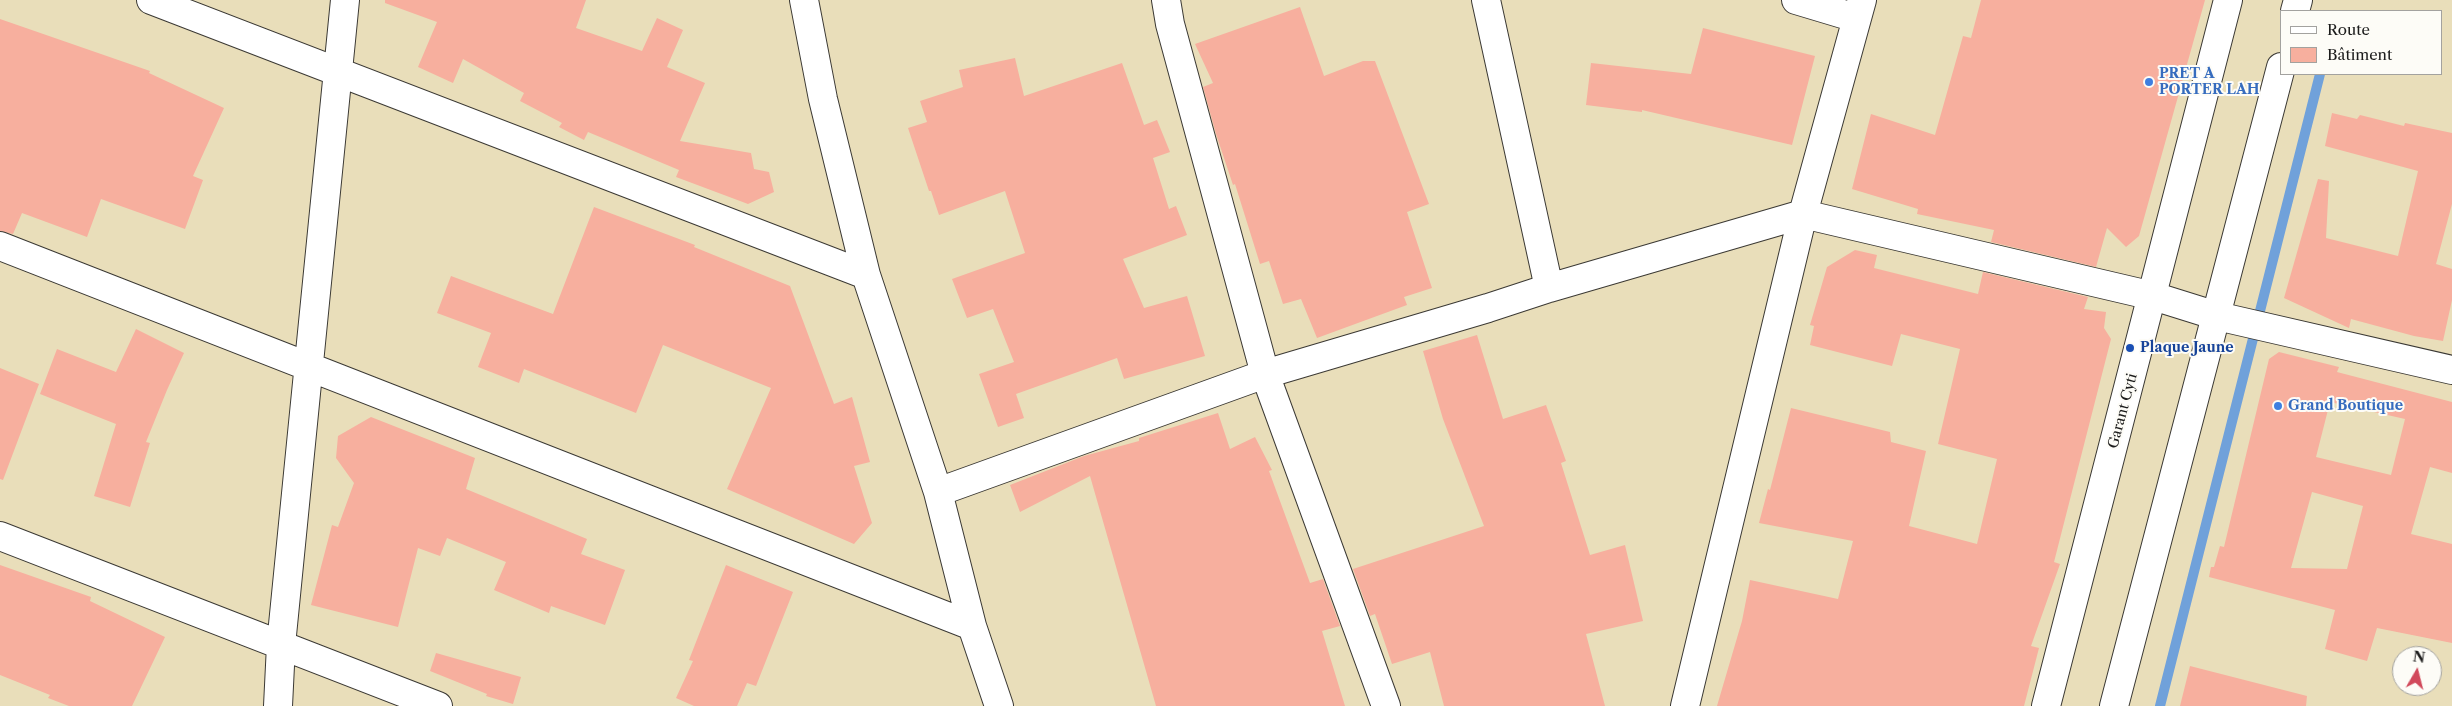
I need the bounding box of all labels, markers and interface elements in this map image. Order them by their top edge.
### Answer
legend [2280,10,2442,75]
text: Route [2327,20,2370,39]
text: Bâtiment [2327,45,2392,64]
place label: PRET A PORTER LAH [2159,66,2260,98]
marker: PRET A PORTER LAH [2143,76,2155,88]
place label: Plaque Jaune [2140,340,2234,356]
marker: Plaque Jaune [2124,342,2136,354]
street label: Garant Cyti [2105,372,2141,450]
place label: Grand Boutique [2288,398,2403,414]
marker: Grand Boutique [2272,400,2284,412]
north arrow [2392,646,2442,696]
text: N [2412,647,2426,667]

